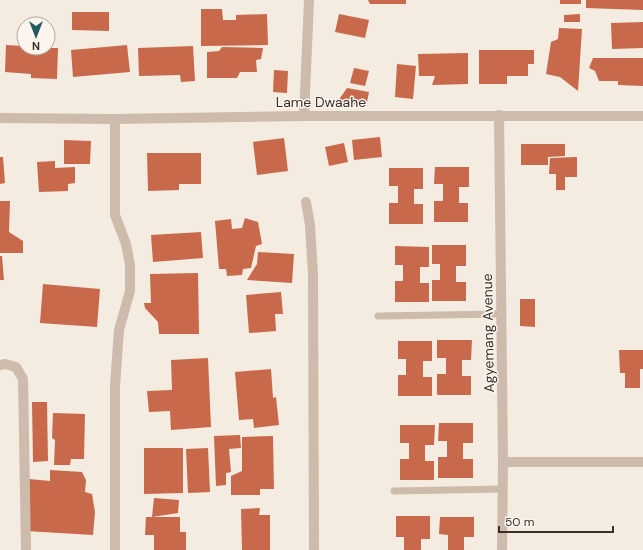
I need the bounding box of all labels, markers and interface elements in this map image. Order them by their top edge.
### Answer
north arrow [16,16,56,56]
text: N [32,39,40,53]
street label: Lame Dwaahe [276,93,366,111]
street label: Agyemang Avenue [478,273,498,393]
scale bar [499,508,613,534]
text: 50 m [505,514,534,530]

